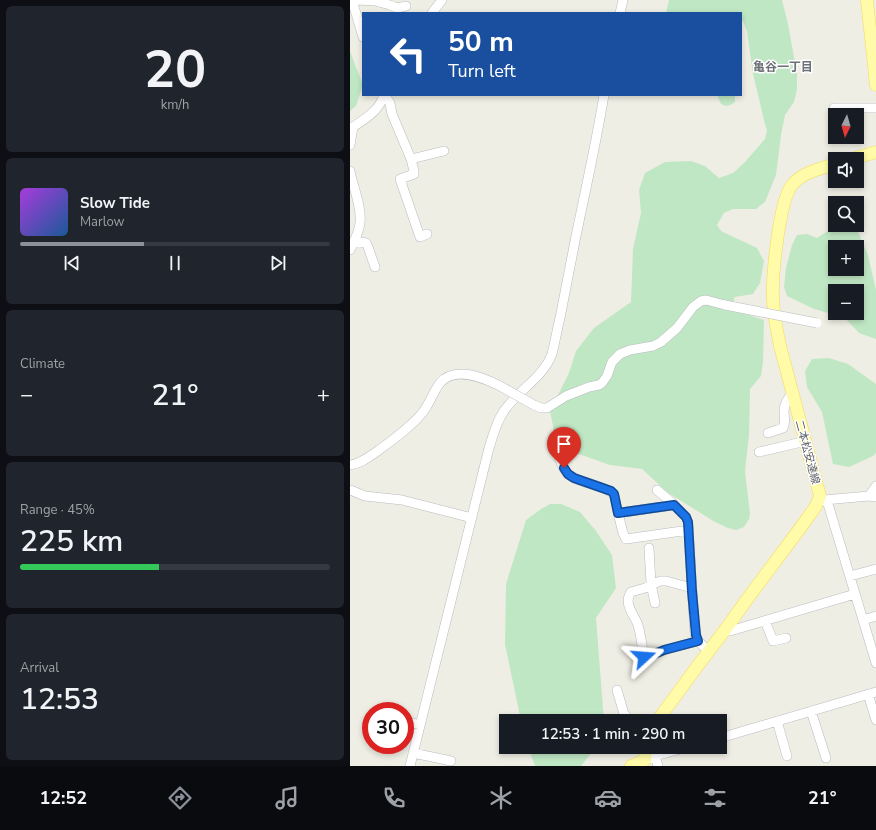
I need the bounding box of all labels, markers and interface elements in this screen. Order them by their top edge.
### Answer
text: 50 m [448,23,514,61]
icon: left [382,28,434,80]
text: 20 [144,34,206,105]
text: Turn left [448,59,516,83]
district label: 亀谷一丁目 [753,59,813,75]
text: km/h [161,96,189,114]
north arrow [828,108,864,144]
map controls [828,108,864,320]
button: sound [828,152,864,188]
text: Slow Tide [80,193,150,213]
button: search [828,196,864,232]
text: Marlow [80,213,125,231]
button: + [828,240,864,276]
icon: previous [61,252,83,274]
icon: pause [164,252,186,274]
icon: next [267,252,289,274]
button: − [828,284,864,320]
text: Climate [20,355,65,373]
text: 21° [151,375,199,416]
text: − [20,380,33,410]
text: + [317,380,330,410]
street label: 二本松安達線 [792,418,823,486]
pin [547,427,581,468]
icon: arrive [553,433,575,455]
text: Range · 45% [20,501,95,519]
text: 225 km [20,521,123,562]
position arrow [623,636,665,678]
text: Arrival [20,659,59,677]
text: 12:53 [20,679,99,720]
speed limit sign: 30 [362,702,414,754]
text: 12:53 · 1 min · 290 m [541,724,685,744]
icon: directions [166,784,194,812]
icon: music [273,784,301,812]
icon: phone [380,784,408,812]
icon: climate [487,784,515,812]
icon: car [594,784,622,812]
icon: filters [701,784,729,812]
text: 12:52 [39,786,87,810]
text: 21° [808,786,836,810]

